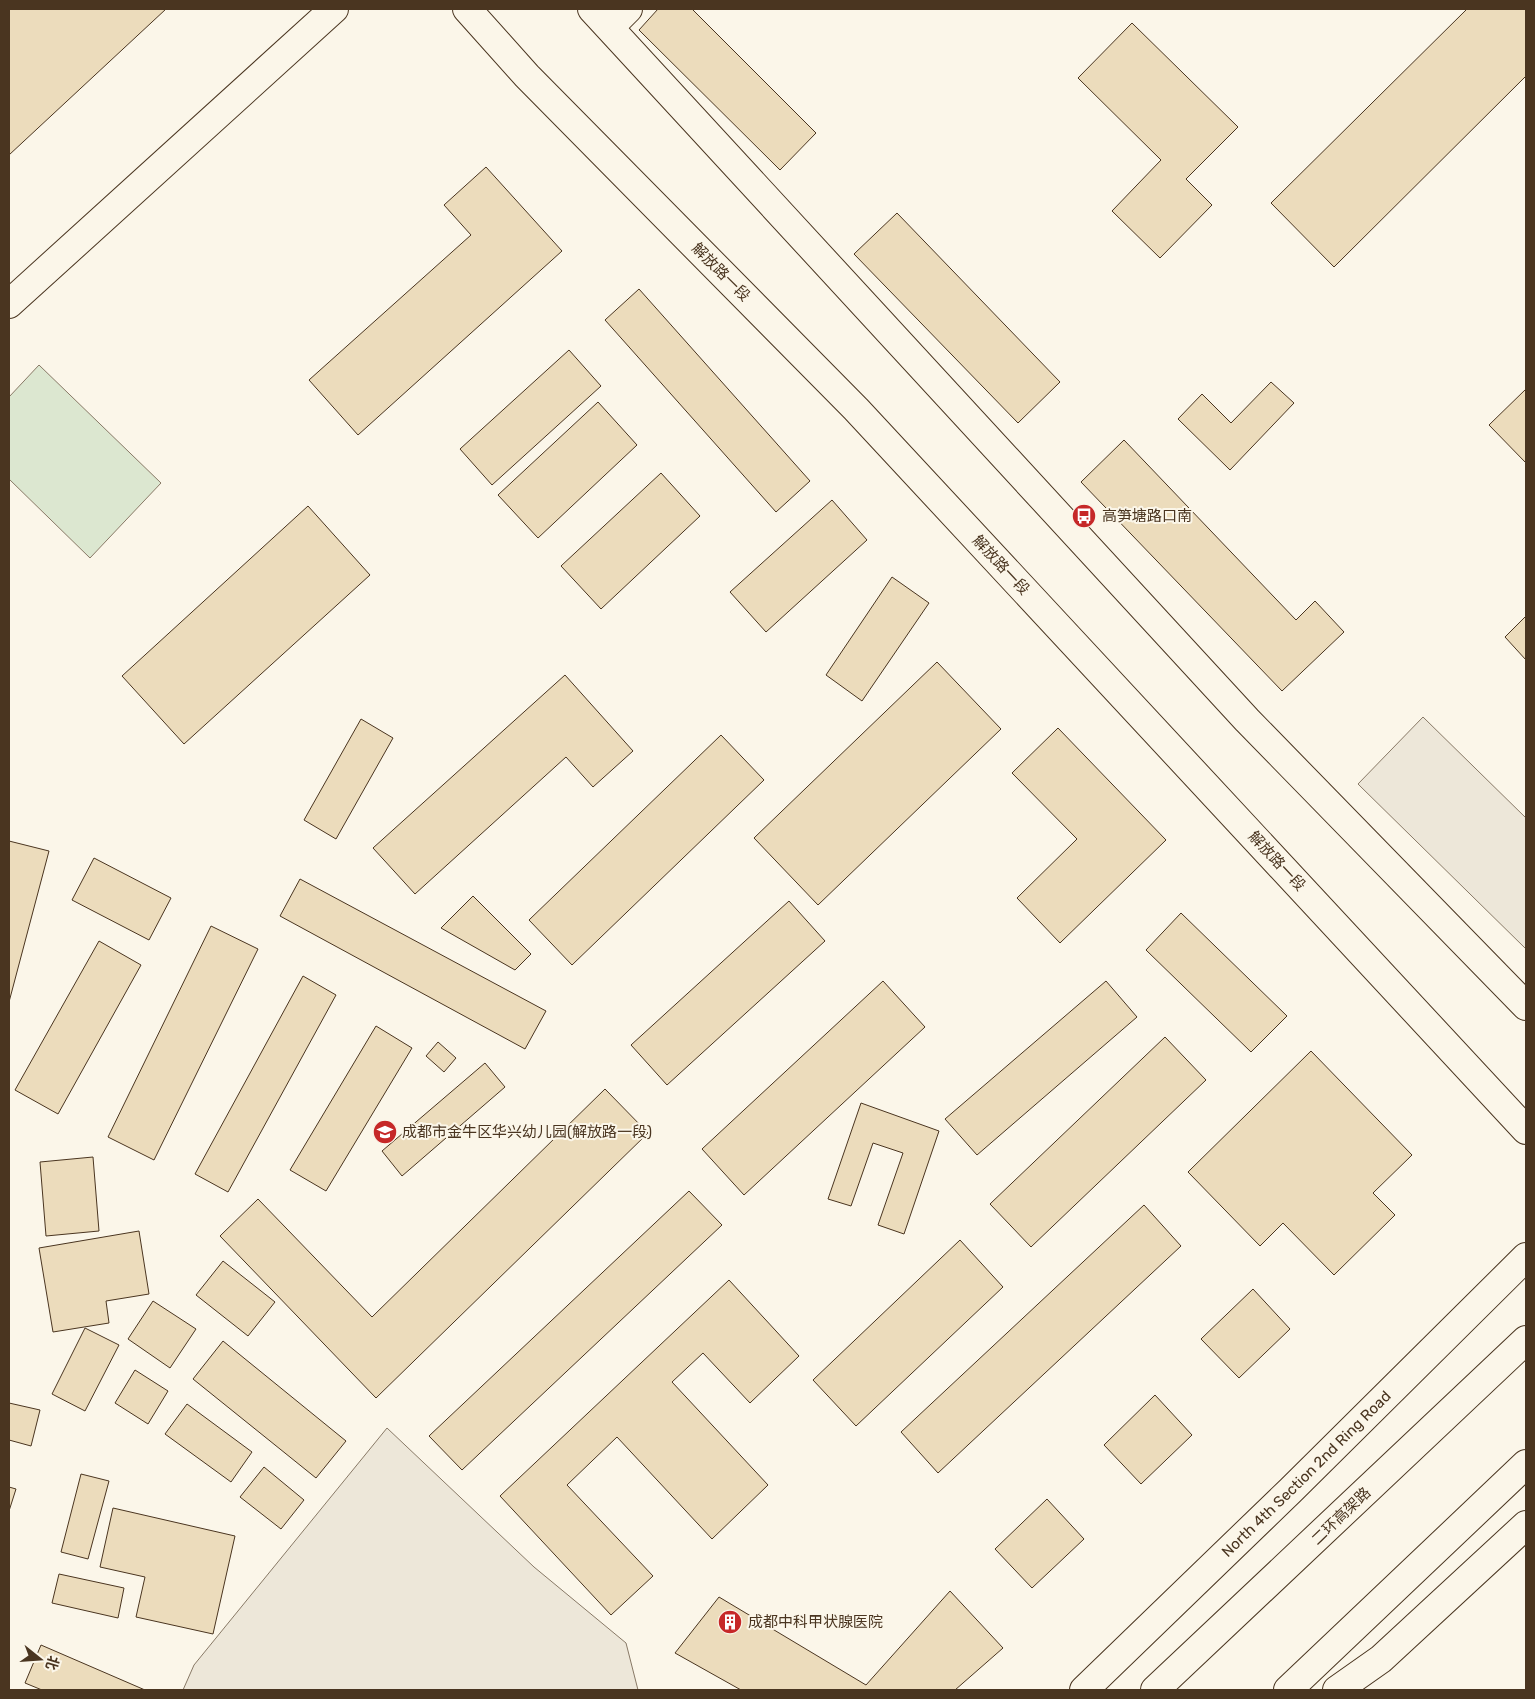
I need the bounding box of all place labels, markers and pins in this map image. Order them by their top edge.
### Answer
bus stop icon: 高笋塘路口南 [1071,503,1097,529]
place label: 高笋塘路口南 [1102,507,1192,525]
school or university icon: 成都市金牛区华兴幼儿园(解放路一段) [372,1119,398,1145]
place label: 成都市金牛区华兴幼儿园(解放路一段) [402,1123,652,1141]
building icon: 成都中科甲状腺医院 [717,1609,743,1635]
place label: 成都中科甲状腺医院 [748,1613,883,1631]

